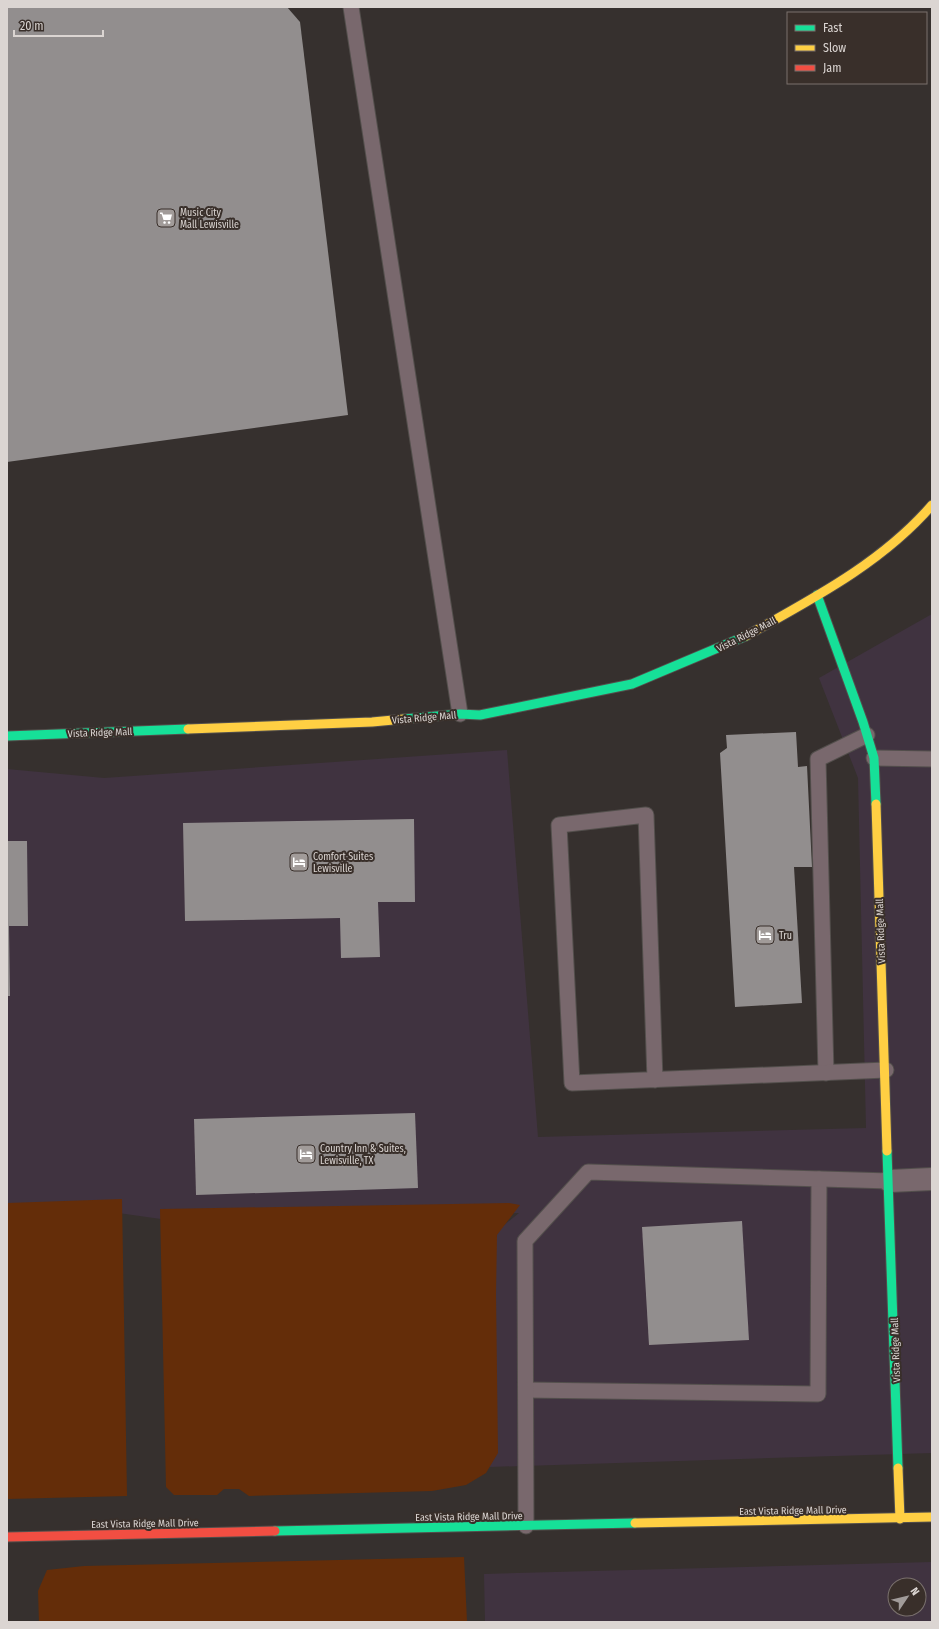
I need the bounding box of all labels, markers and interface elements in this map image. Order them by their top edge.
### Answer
scale bar [14,12,103,38]
legend [787,12,927,84]
text: 20 m [20,19,44,33]
text: Fast [823,21,842,35]
text: Slow [823,41,846,55]
text: Jam [823,61,841,75]
supermarket icon: Music City Mall Lewisville [155,207,177,229]
place label: Music City Mall Lewisville [180,207,239,231]
street label: Vista Ridge Mall [715,615,778,655]
street label: Vista Ridge Mall [391,709,457,727]
street label: Vista Ridge Mall [68,726,133,740]
hotel icon: Comfort Suites Lewisville [288,851,310,873]
place label: Comfort Suites Lewisville [313,851,373,875]
street label: Vista Ridge Mall [874,898,888,963]
hotel icon: Tru [754,924,776,946]
place label: Tru [779,930,792,942]
hotel icon: Country Inn & Suites, Lewisville, TX [295,1143,317,1165]
place label: Country Inn & Suites, Lewisville, TX [320,1143,406,1167]
street label: Vista Ridge Mall [889,1317,903,1382]
street label: East Vista Ridge Mall Drive [739,1504,847,1518]
street label: East Vista Ridge Mall Drive [415,1510,523,1524]
street label: East Vista Ridge Mall Drive [91,1517,199,1531]
north arrow [887,1577,927,1617]
text: N [908,1585,922,1598]

